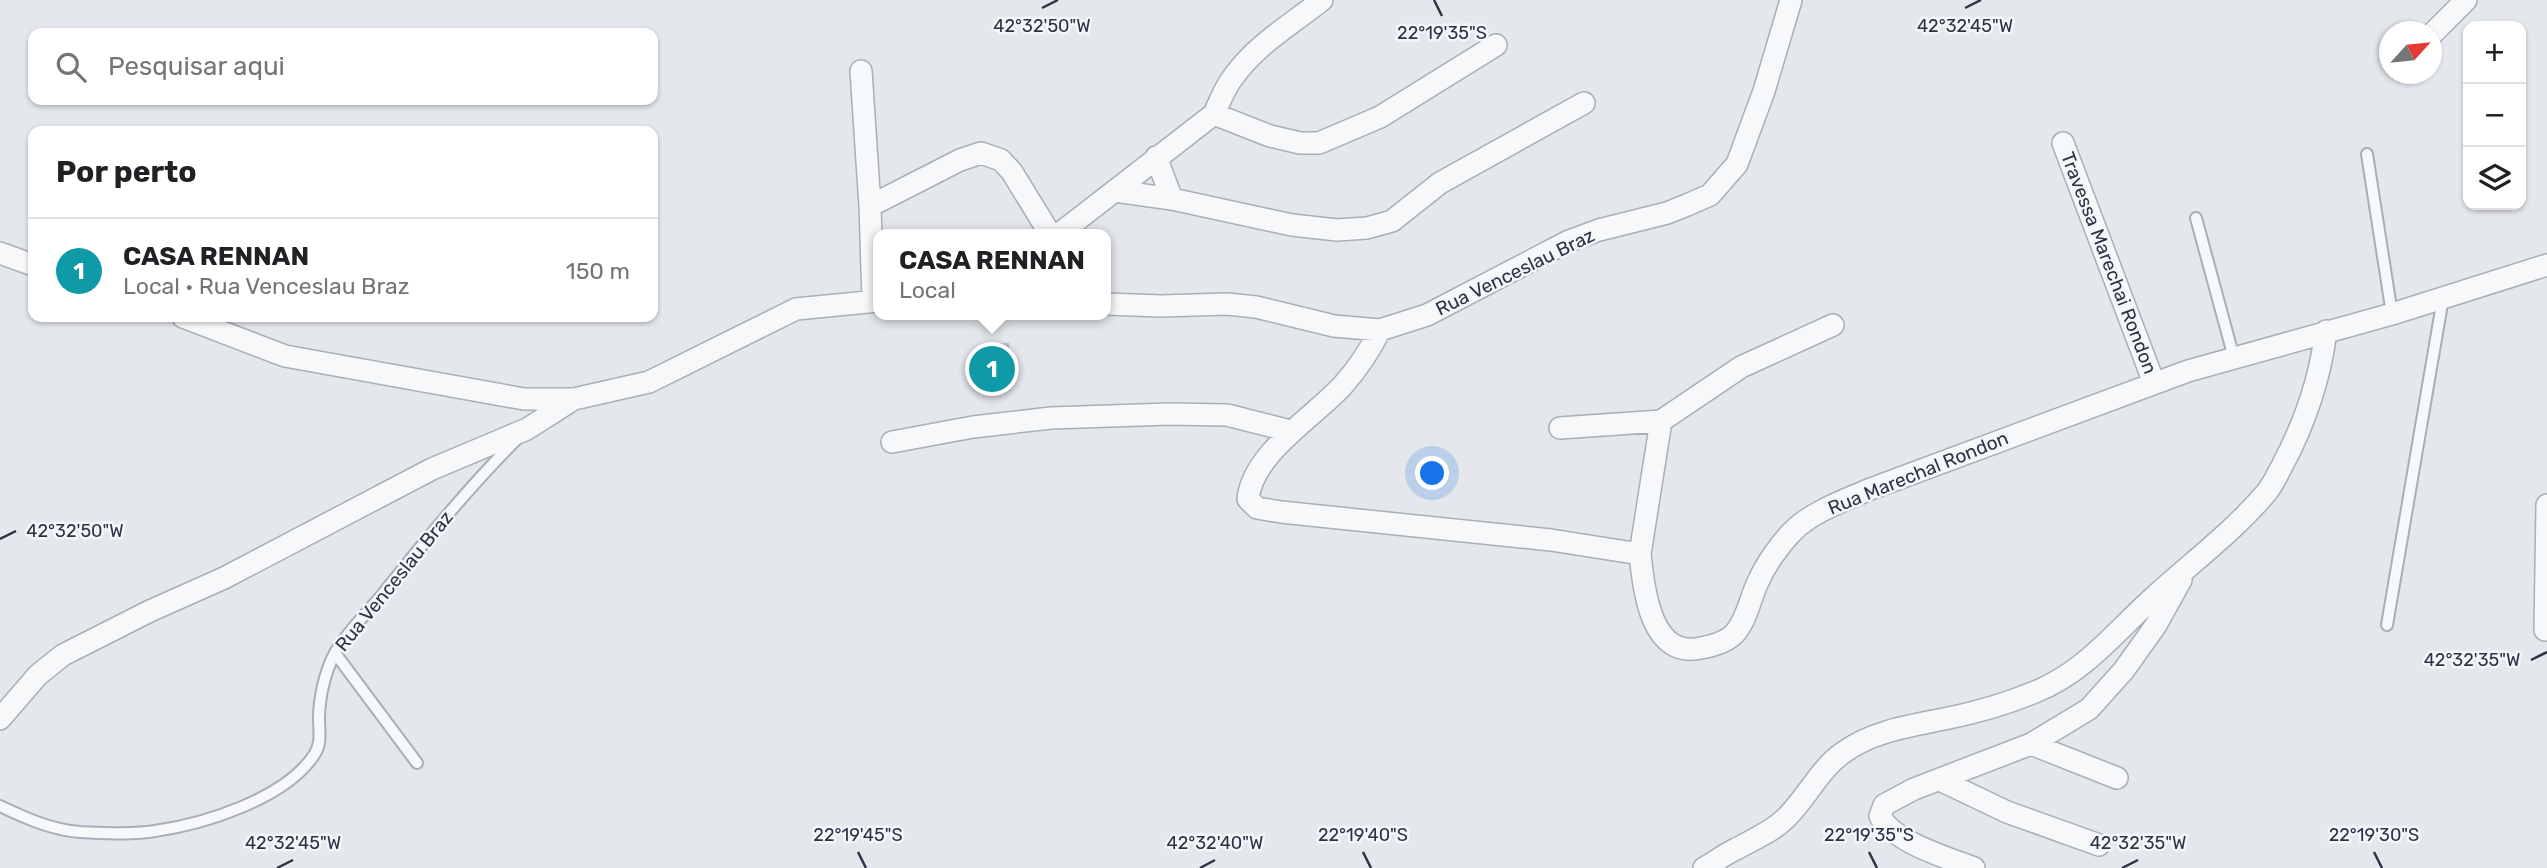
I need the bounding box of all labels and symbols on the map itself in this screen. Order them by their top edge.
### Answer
text: 42°32'50"W [993,15,1091,37]
text: 42°32'45"W [1917,15,2013,37]
north arrow [2379,21,2442,84]
text: 22°19'35"S [1397,22,1487,44]
street label: Travessa Marechai Rondon [2056,149,2162,377]
street label: Rua Venceslau Braz [1432,224,1598,320]
pin: 1 [969,343,1015,395]
street label: Rua Marechal Rondon [1824,426,2012,520]
your location [1415,456,1449,490]
street label: Rua Venceslau Braz [330,506,458,656]
text: 42°32'50"W [26,520,124,542]
text: 42°32'35"W [2424,649,2520,671]
text: 22°19'45"S [813,824,903,846]
text: 22°19'40"S [1318,824,1408,846]
text: 22°19'35"S [1824,824,1914,846]
text: 22°19'30"S [2329,824,2419,846]
text: 42°32'45"W [245,832,341,854]
text: 42°32'40"W [1167,832,1263,854]
text: 42°32'35"W [2090,832,2186,854]

